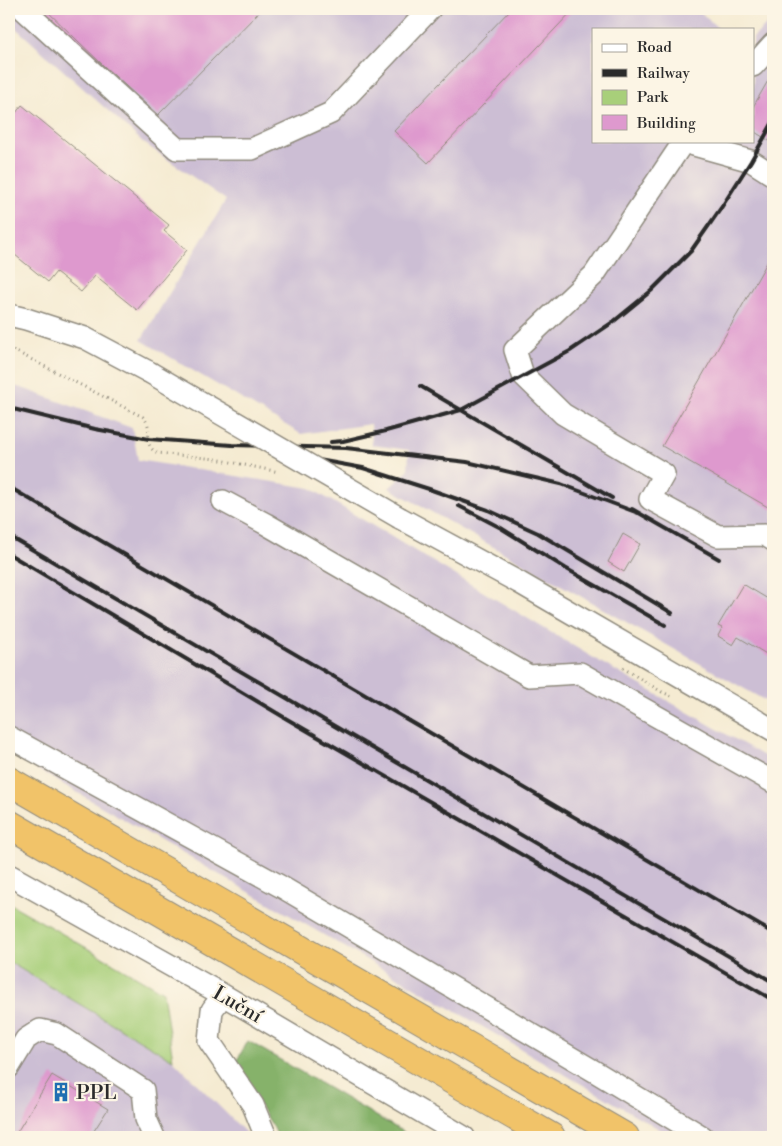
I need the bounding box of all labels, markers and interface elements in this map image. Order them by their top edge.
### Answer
legend [592,28,754,142]
text: Road [637,38,672,57]
text: Railway [637,64,691,83]
text: Park [637,88,669,107]
text: Building [636,114,696,133]
street label: Luční [208,981,268,1030]
building icon: PPL [50,1081,72,1103]
place label: PPL [76,1081,117,1106]

